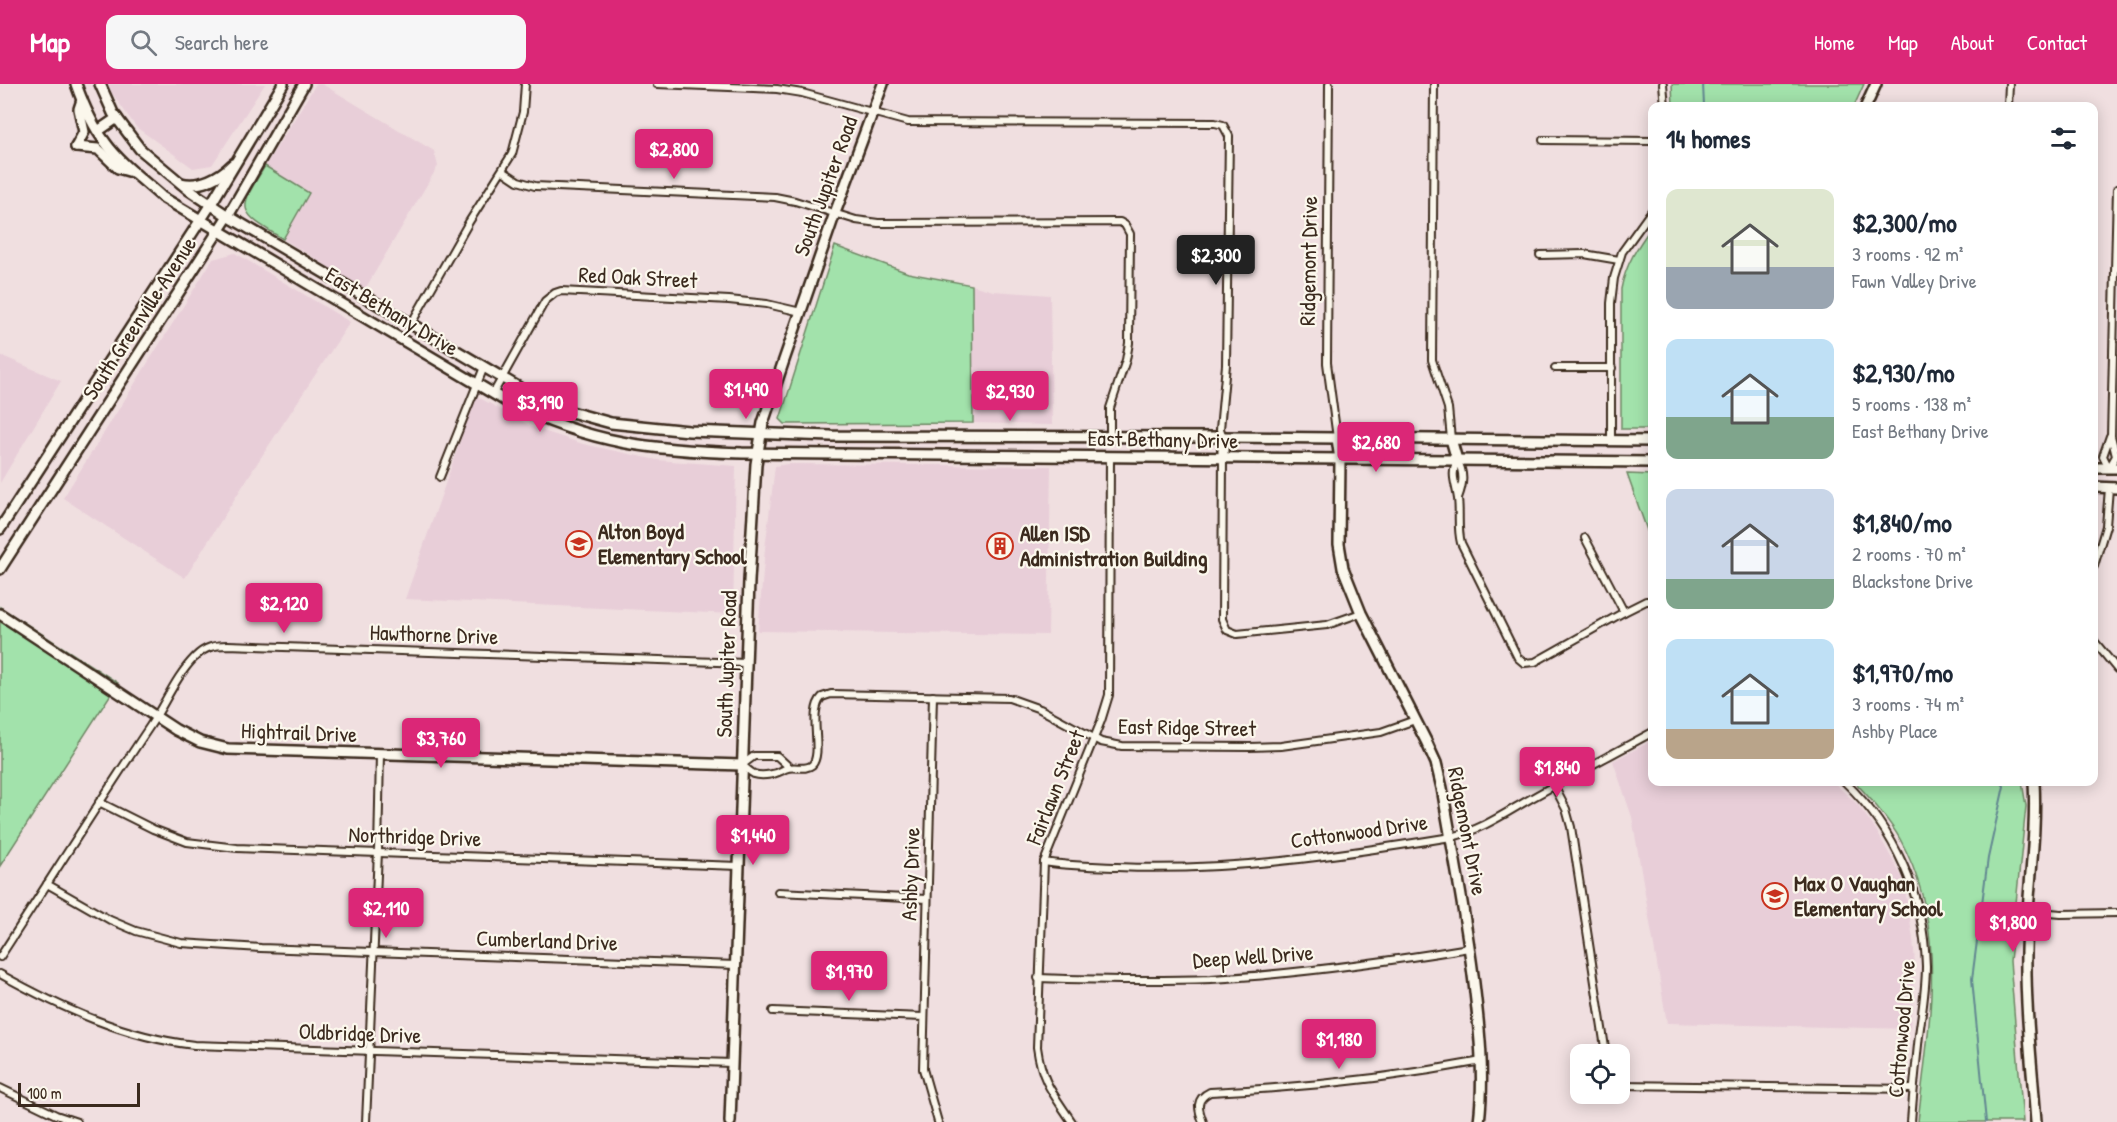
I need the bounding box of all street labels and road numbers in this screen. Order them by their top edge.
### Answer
street label: South Jupiter Road [786,111,864,260]
street label: Ridgemont Drive [1292,196,1324,326]
street label: South Greenville Avenue [75,230,203,405]
street label: East Bethany Drive [320,259,464,363]
street label: Red Oak Street [578,259,698,295]
street label: East Bethany Drive [1087,423,1239,455]
street label: South Jupiter Road [708,590,744,738]
street label: Hawthorne Drive [369,617,499,651]
street label: East Ridge Street [1118,711,1257,743]
street label: Hightrail Drive [240,715,358,749]
street label: Fairlawn Street [1018,725,1092,850]
street label: Ridgemont Drive [1441,764,1495,898]
street label: Cottonwood Drive [1289,807,1430,855]
street label: Northridge Drive [348,819,482,853]
street label: Ashby Drive [893,827,927,921]
street label: Cumberland Drive [476,923,619,957]
street label: Deep Well Drive [1192,937,1314,975]
street label: Cottonwood Drive [1880,959,1922,1099]
street label: Oldbridge Drive [298,1016,422,1050]

